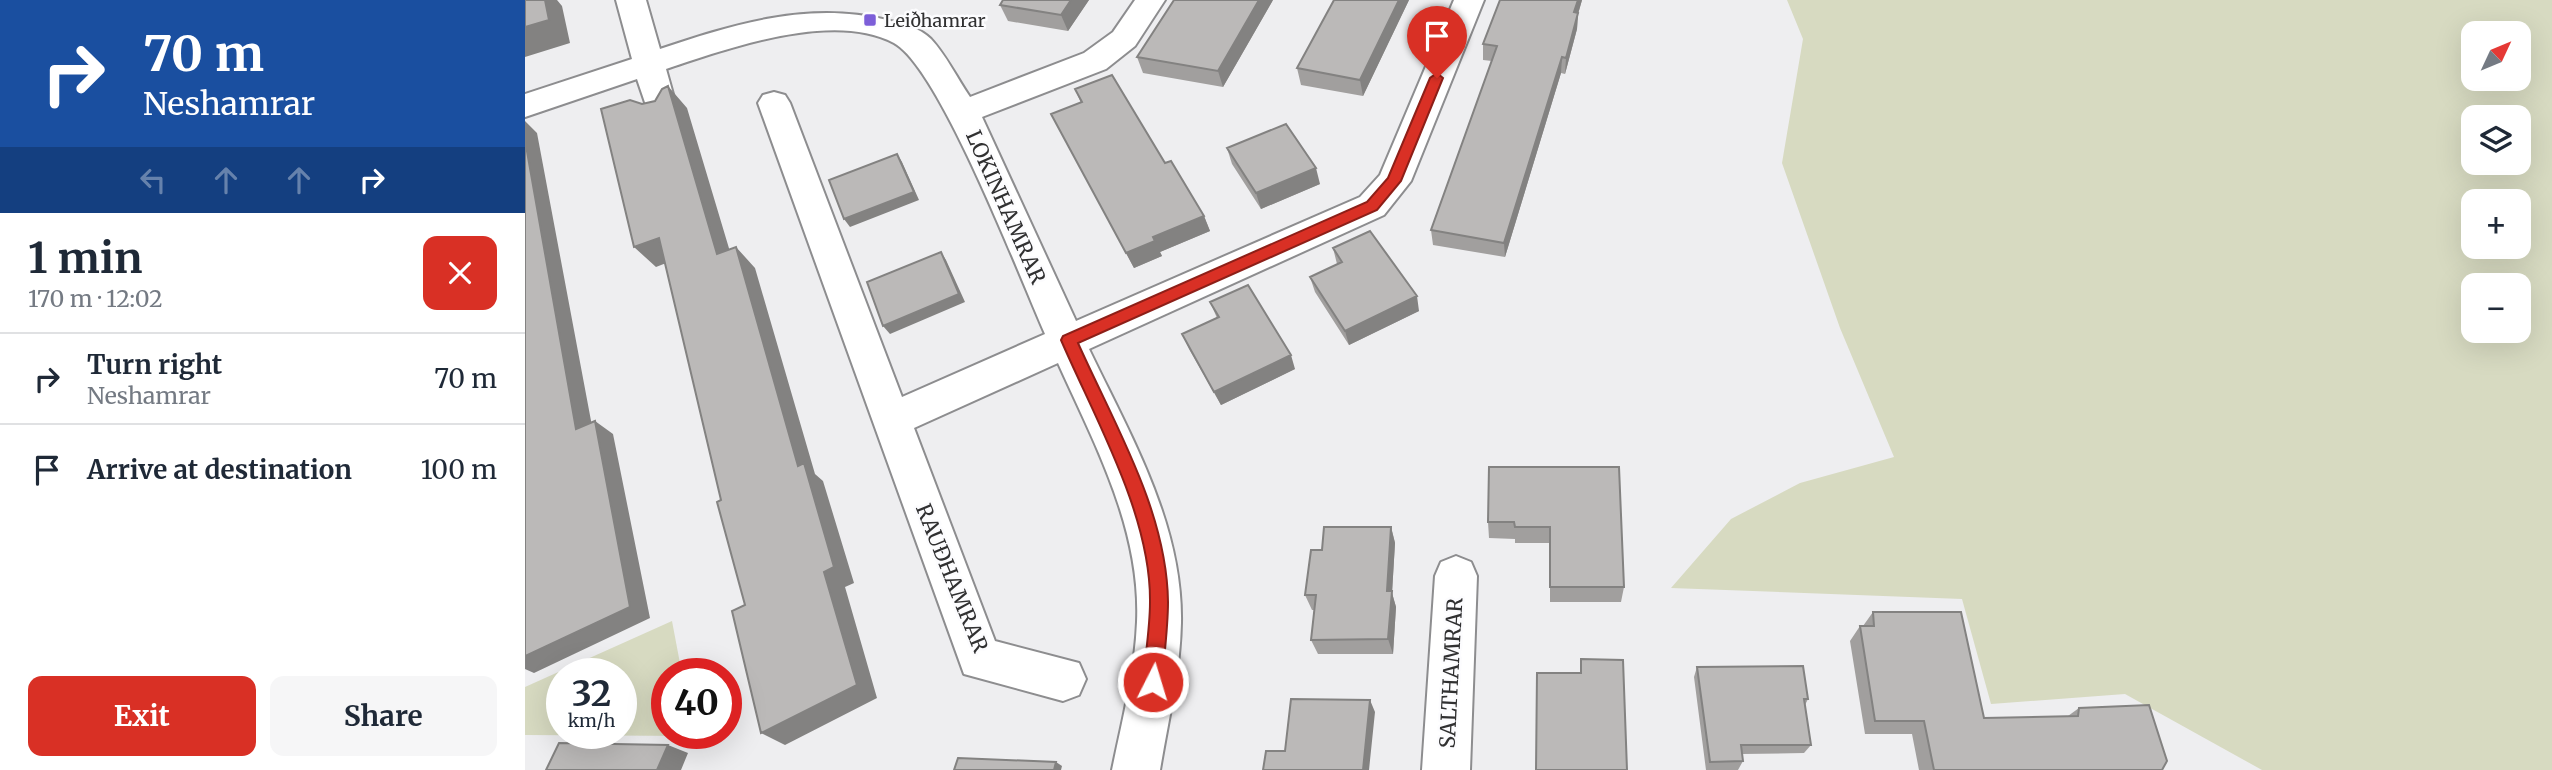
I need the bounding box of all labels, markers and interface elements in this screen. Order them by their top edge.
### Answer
pin [1407,6,1467,78]
place label: Leiðhamrar [884,9,986,32]
marker: Leiðhamrar [862,12,878,28]
icon: arrive [1418,17,1456,55]
north arrow [2461,21,2531,91]
map controls [2461,21,2531,343]
text: 70 m [143,23,264,84]
icon: right [28,28,119,119]
text: Neshamrar [143,84,315,124]
button: layers [2461,105,2531,175]
street label: LOKINHAMRAR [960,126,1052,288]
icon: left [134,161,172,199]
icon: ahead [207,161,245,199]
icon: ahead [280,161,318,199]
icon: right [353,161,391,199]
button: + [2461,189,2531,259]
text: 1 min [28,232,142,284]
button: close [423,236,497,310]
button: − [2461,273,2531,343]
text: 170 m · 12:02 [28,284,163,313]
text: Turn right [87,348,222,381]
icon: right [28,360,66,398]
text: 70 m [434,362,497,395]
text: Neshamrar [87,381,211,410]
icon: arrive [28,451,66,489]
text: Arrive at destination [87,453,352,486]
text: 100 m [421,453,497,486]
street label: RAUÐHAMRAR [910,500,994,657]
street label: SALTHAMRAR [1434,597,1468,749]
position arrow [1116,645,1190,719]
speed limit sign: 40 [651,658,742,749]
text: 32 [572,672,611,716]
button: Exit [28,676,256,756]
button: Share [270,676,497,756]
text: km/h [568,709,615,732]

